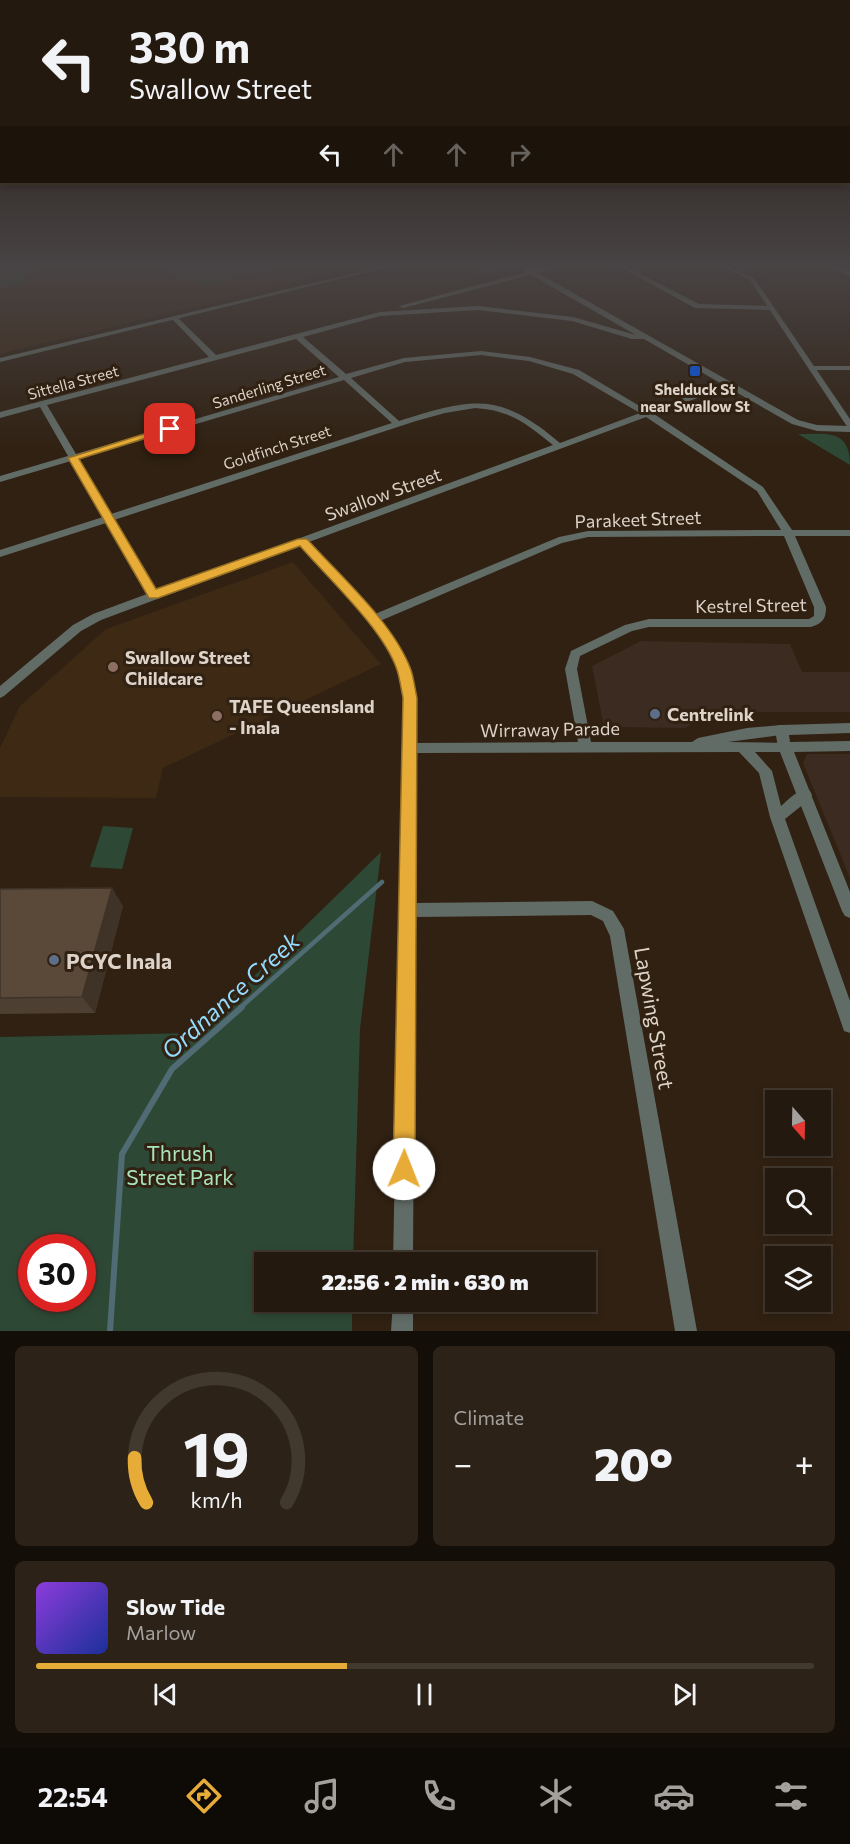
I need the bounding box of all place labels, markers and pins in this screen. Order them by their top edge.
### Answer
marker: Shelduck St near Swallow St [688,364,702,378]
place label: Shelduck St near Swallow St [640,380,750,415]
pin [144,403,195,454]
place label: Swallow Street Childcare [125,646,250,689]
marker: Swallow Street Childcare [106,660,120,674]
place label: TAFE Queensland - Inala [229,695,375,738]
place label: Centrelink [667,703,755,725]
marker: Centrelink [648,707,662,721]
marker: TAFE Queensland - Inala [210,709,224,723]
place label: PCYC Inala [66,948,172,973]
marker: PCYC Inala [47,953,61,967]

